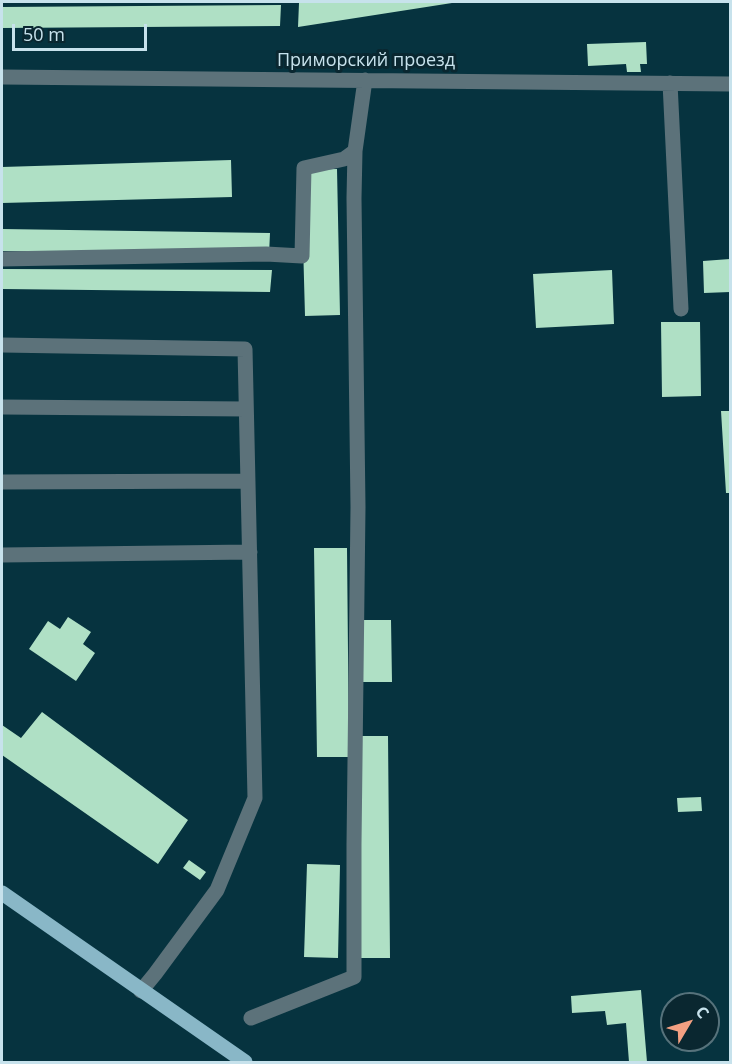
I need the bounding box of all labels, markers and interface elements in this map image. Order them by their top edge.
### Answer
scale bar [15,12,150,50]
text: 50 m [23,22,65,46]
street label: Приморский проезд [277,50,455,72]
north arrow [660,992,720,1052]
text: С [691,1001,714,1023]

